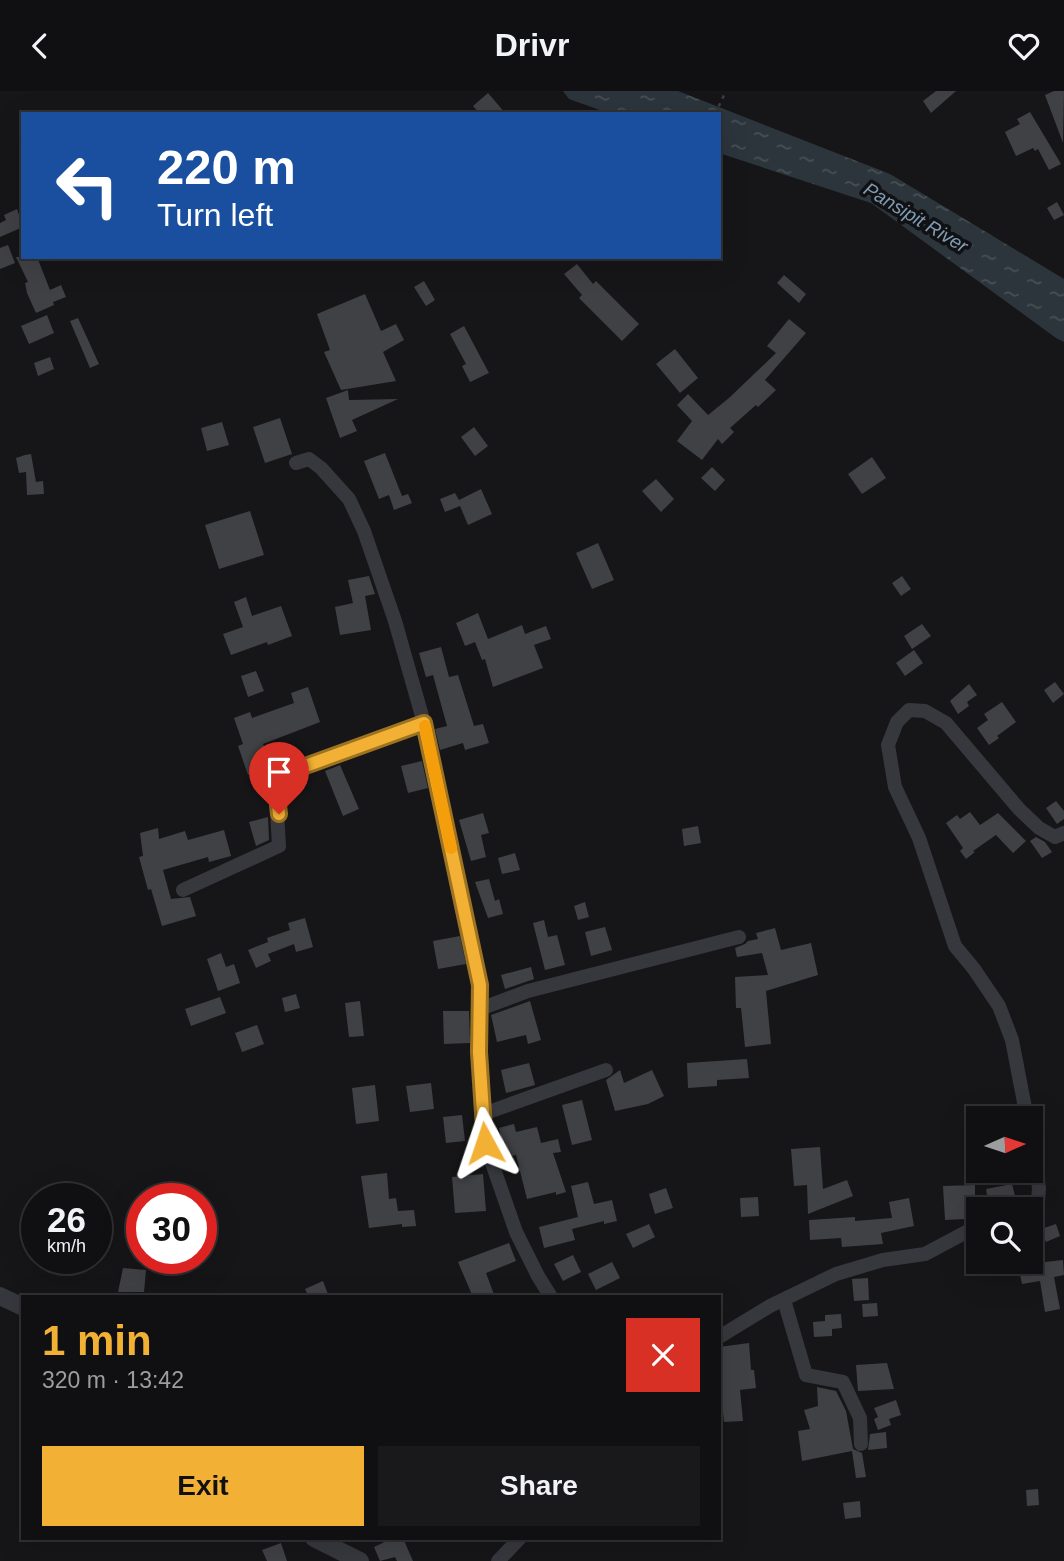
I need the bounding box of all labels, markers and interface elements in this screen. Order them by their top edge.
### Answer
icon: back [21,27,59,65]
text: Drivr [495,27,569,63]
icon: heart [1005,27,1043,65]
icon: left [42,140,133,231]
text: 220 m [157,140,296,194]
water label: Pansipit River [860,178,972,257]
text: Turn left [157,197,273,233]
pin [249,742,309,814]
icon: arrive [260,753,298,791]
position arrow [448,1106,522,1180]
north arrow [966,1106,1043,1183]
map controls [966,1106,1043,1274]
speed limit sign: 30 [126,1183,217,1274]
button: search [966,1197,1043,1274]
text: 26 [47,1200,86,1239]
text: km/h [47,1236,86,1256]
text: 1 min [42,1317,152,1364]
button: close [626,1318,700,1392]
text: 320 m · 13:42 [42,1367,184,1393]
button: Exit [42,1446,364,1526]
button: Share [378,1446,700,1526]

